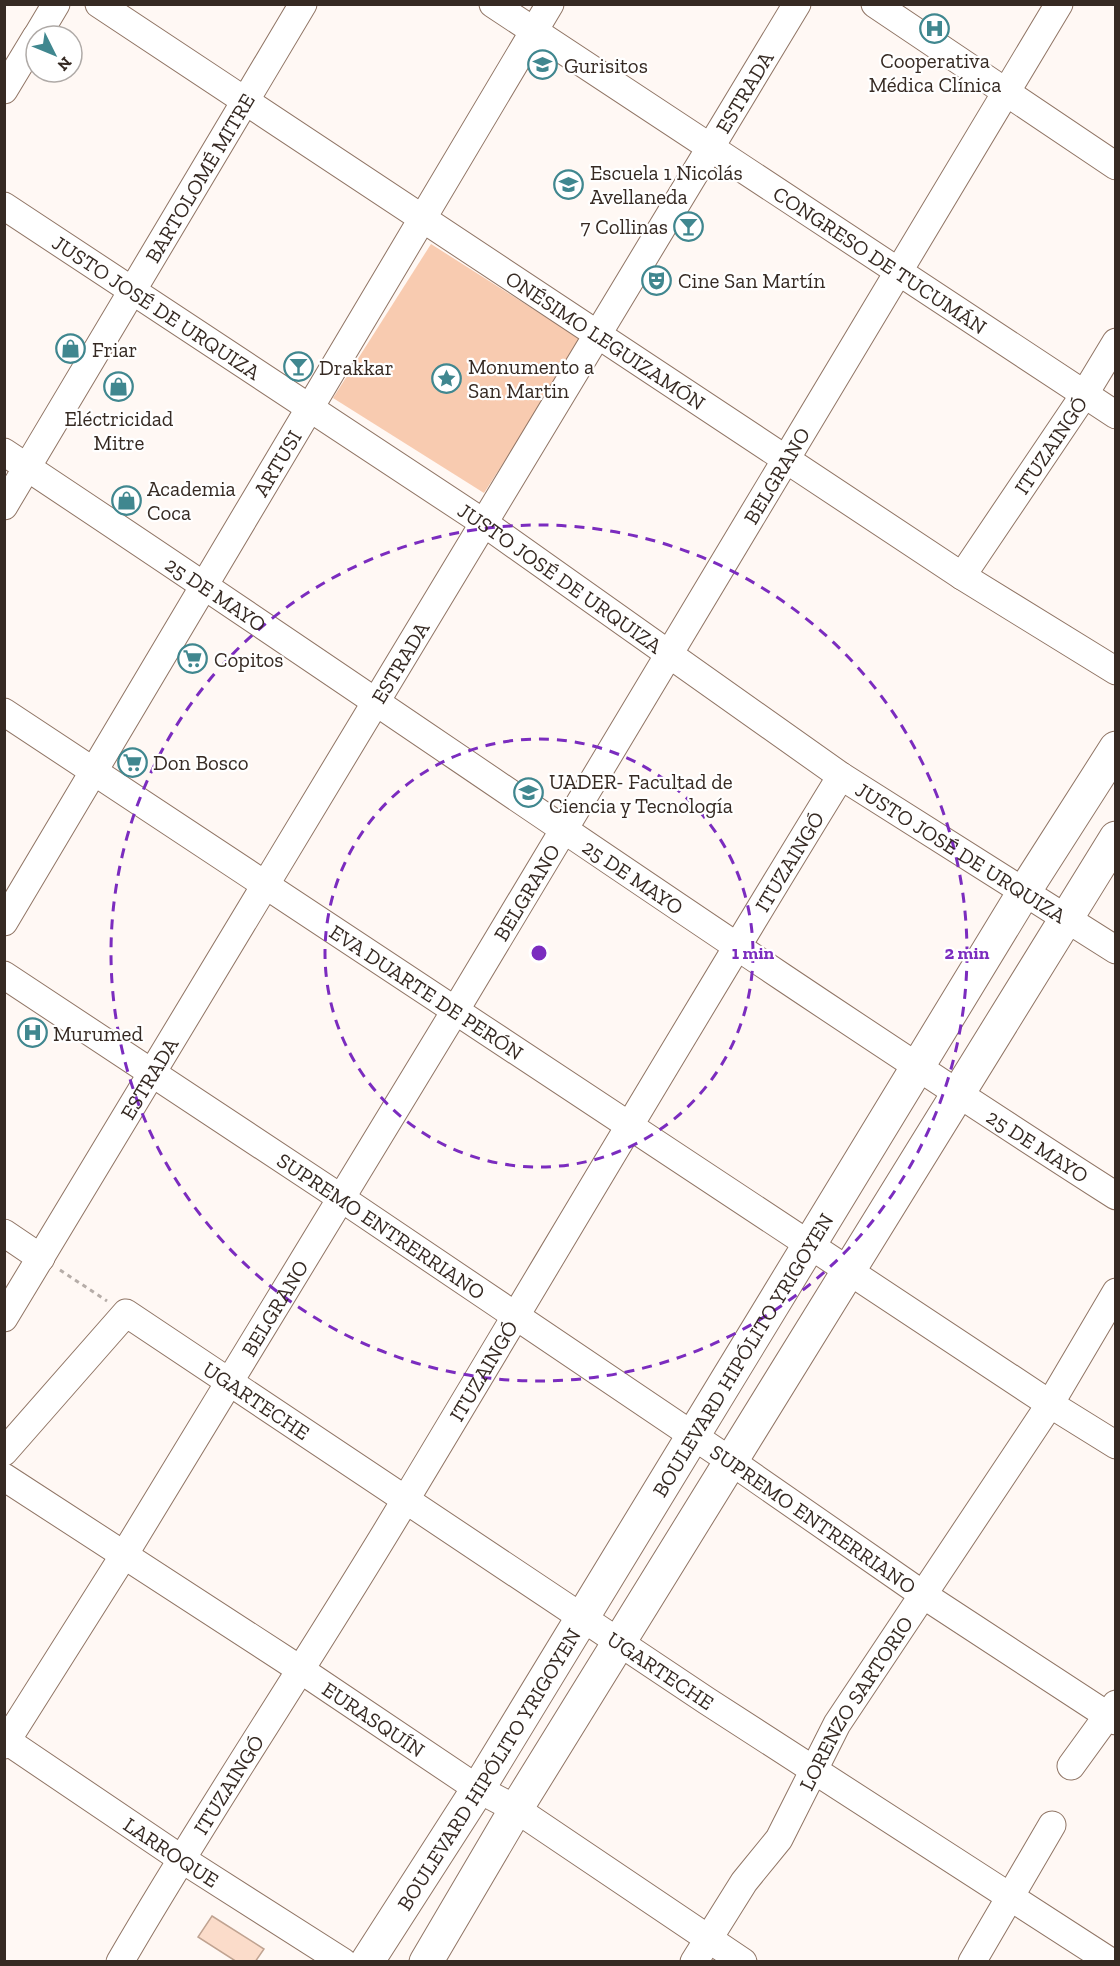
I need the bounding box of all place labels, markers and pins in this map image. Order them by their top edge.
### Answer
hospital icon: Cooperativa Médica Clínica [919,13,951,45]
place label: Cooperativa Médica Clínica [869,48,1001,97]
school or university icon: Gurisitos [527,49,559,81]
place label: Gurisitos [564,53,648,78]
place label: Escuela 1 Nicolás Avellaneda [590,160,743,209]
school or university icon: Escuela 1 Nicolás Avellaneda [553,168,585,200]
bar icon: 7 Collinas [673,210,705,242]
place label: 7 Collinas [581,214,668,239]
theatre icon: Cine San Martín [641,264,673,296]
place label: Cine San Martín [678,268,825,293]
shop icon: Friar [55,333,87,365]
place label: Friar [92,337,137,362]
bar icon: Drakkar [282,351,314,383]
place label: Monumento a San Martin [468,354,594,403]
place label: Drakkar [319,355,394,380]
place icon: Monumento a San Martin [431,362,463,394]
shop icon: Eléctricidad Mitre [103,371,135,403]
place label: Eléctricidad Mitre [65,406,174,455]
place label: Academia Coca [147,476,236,525]
shop icon: Academia Coca [110,484,142,516]
supermarket icon: Copitos [177,643,209,675]
place label: Copitos [214,647,284,672]
supermarket icon: Don Bosco [116,746,148,778]
place label: Don Bosco [153,750,249,775]
place label: UADER- Facultad de Ciencia y Tecnología [549,769,733,818]
school or university icon: UADER- Facultad de Ciencia y Tecnología [512,777,544,809]
centre of rings [529,943,549,963]
hospital icon: Murumed [16,1017,48,1049]
place label: Murumed [53,1021,143,1046]

